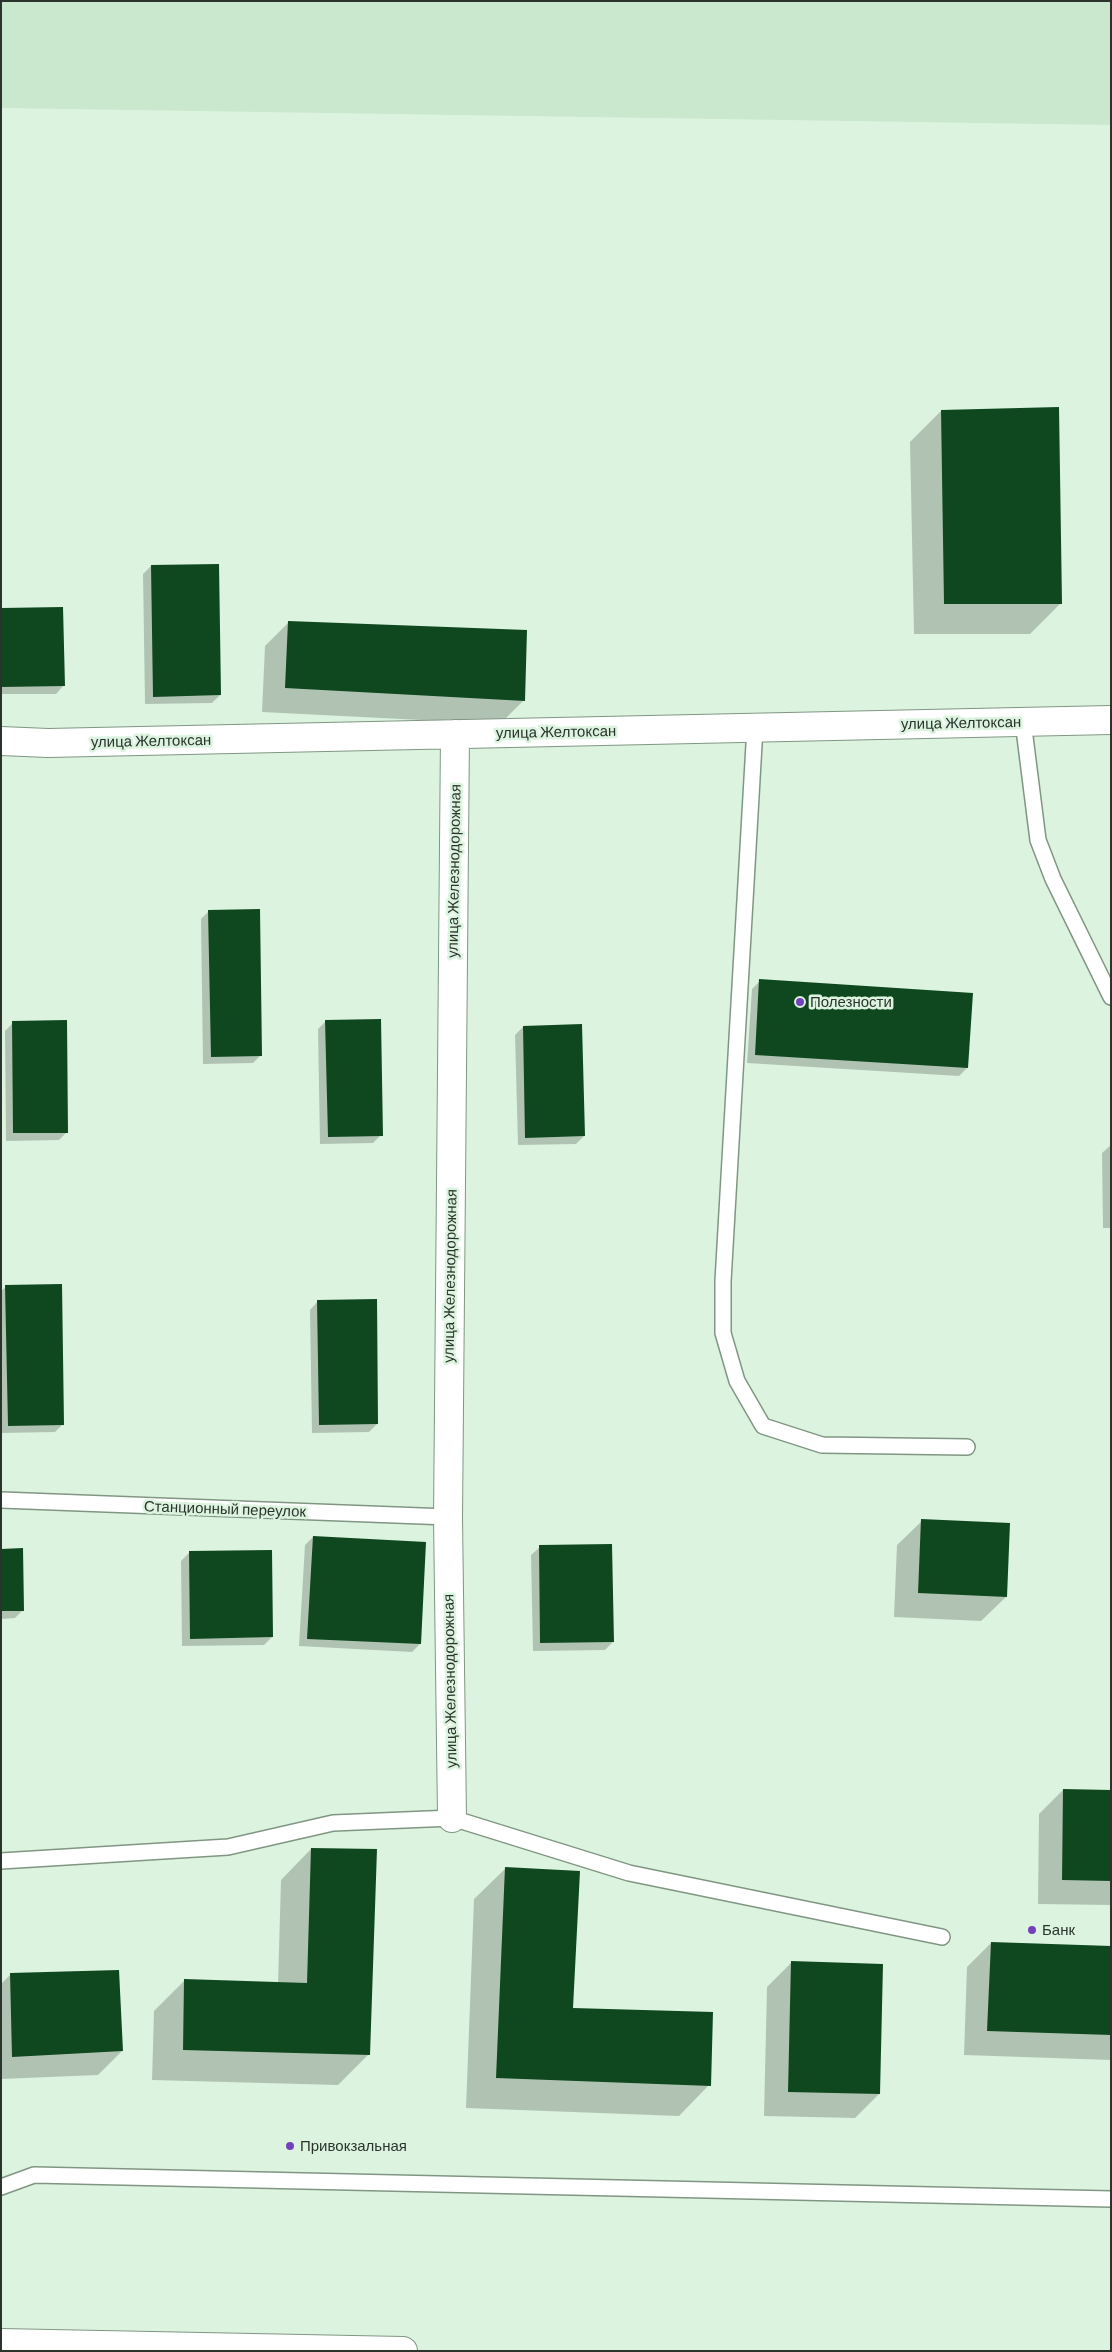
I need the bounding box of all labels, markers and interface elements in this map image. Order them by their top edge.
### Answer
street label: улица Желтоксан [901,713,1021,733]
street label: улица Желтоксан [496,722,616,742]
street label: улица Желтоксан [91,731,211,751]
street label: улица Железнодорожная [443,784,465,958]
place label: Полезности [810,993,892,1011]
marker: Полезности [794,996,806,1008]
street label: улица Железнодорожная [439,1189,461,1363]
street label: Станционный переулок [144,1497,306,1521]
street label: улица Железнодорожная [439,1594,461,1768]
place label: Банк [1042,1921,1075,1939]
marker: Банк [1026,1924,1038,1936]
place label: Привокзальная [300,2137,407,2155]
marker: Привокзальная [284,2140,296,2152]

